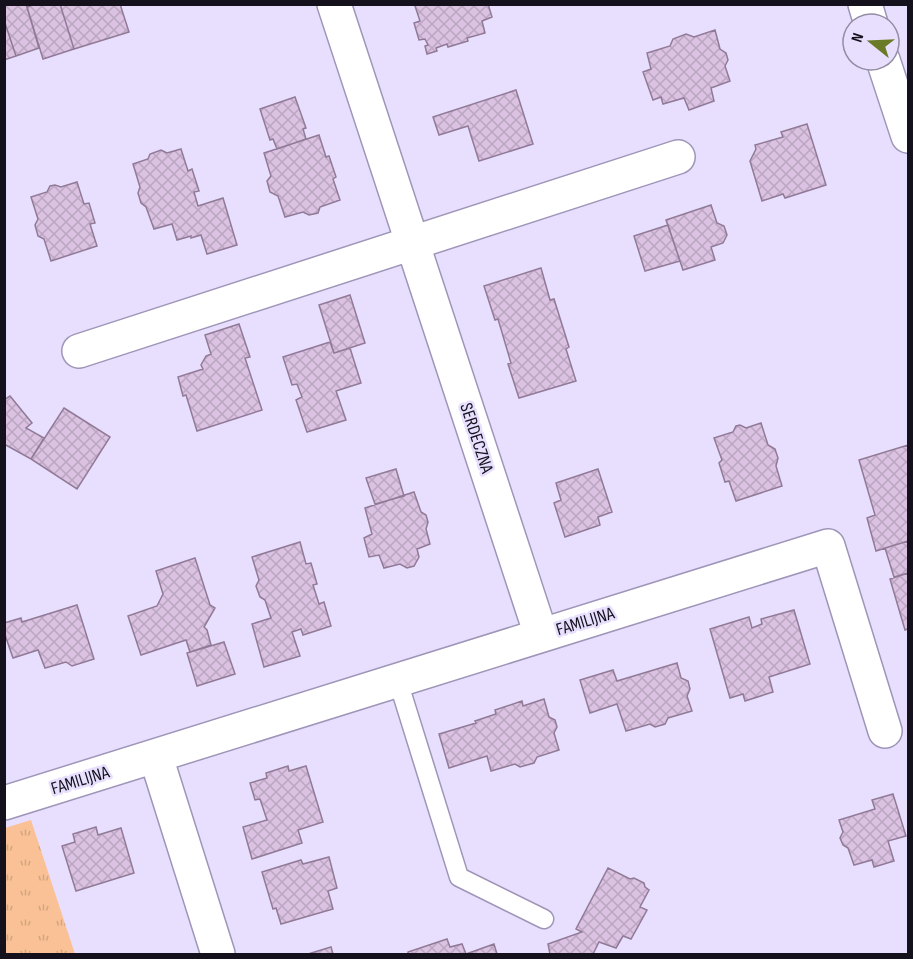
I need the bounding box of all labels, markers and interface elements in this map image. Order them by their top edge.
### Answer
north arrow [841,12,901,72]
text: N [848,31,869,45]
street label: SERDECZNA [455,400,498,476]
street label: FAMILIJNA [554,603,617,640]
street label: FAMILIJNA [49,762,112,799]

